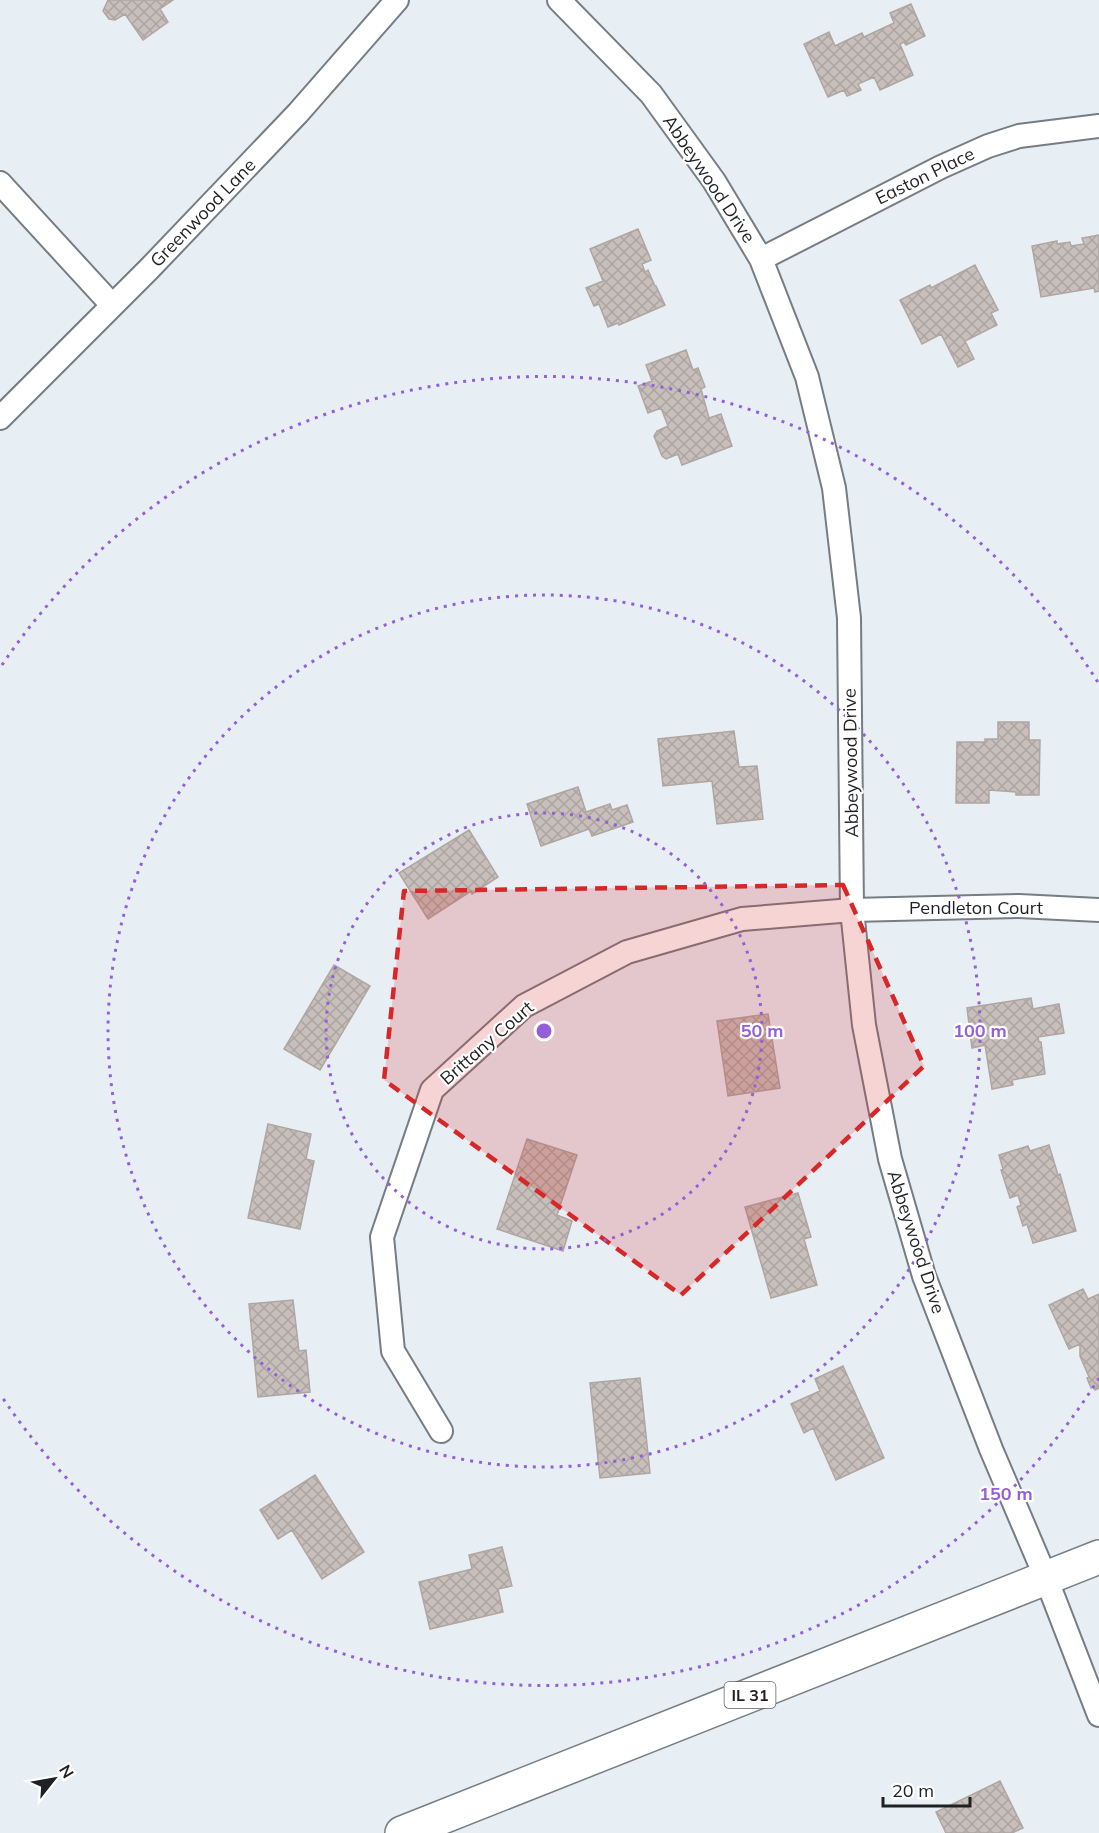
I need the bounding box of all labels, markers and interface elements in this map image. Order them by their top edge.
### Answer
street label: Abbeywood Drive [658,110,761,247]
street label: Easton Place [872,142,978,209]
street label: Greenwood Lane [145,154,260,272]
street label: Abbeywood Drive [838,688,863,838]
street label: Pendleton Court [909,896,1043,919]
street label: Brittany Court [435,996,538,1090]
text: 50 m [741,1019,783,1042]
text: 100 m [953,1019,1007,1042]
centre of rings [534,1021,554,1041]
street label: Abbeywood Drive [882,1167,950,1316]
text: 150 m [979,1482,1033,1505]
road number: IL 31 [724,1682,776,1708]
north arrow [24,1749,84,1809]
text: N [55,1761,79,1782]
scale bar [883,1770,970,1808]
text: 20 m [892,1779,934,1802]

